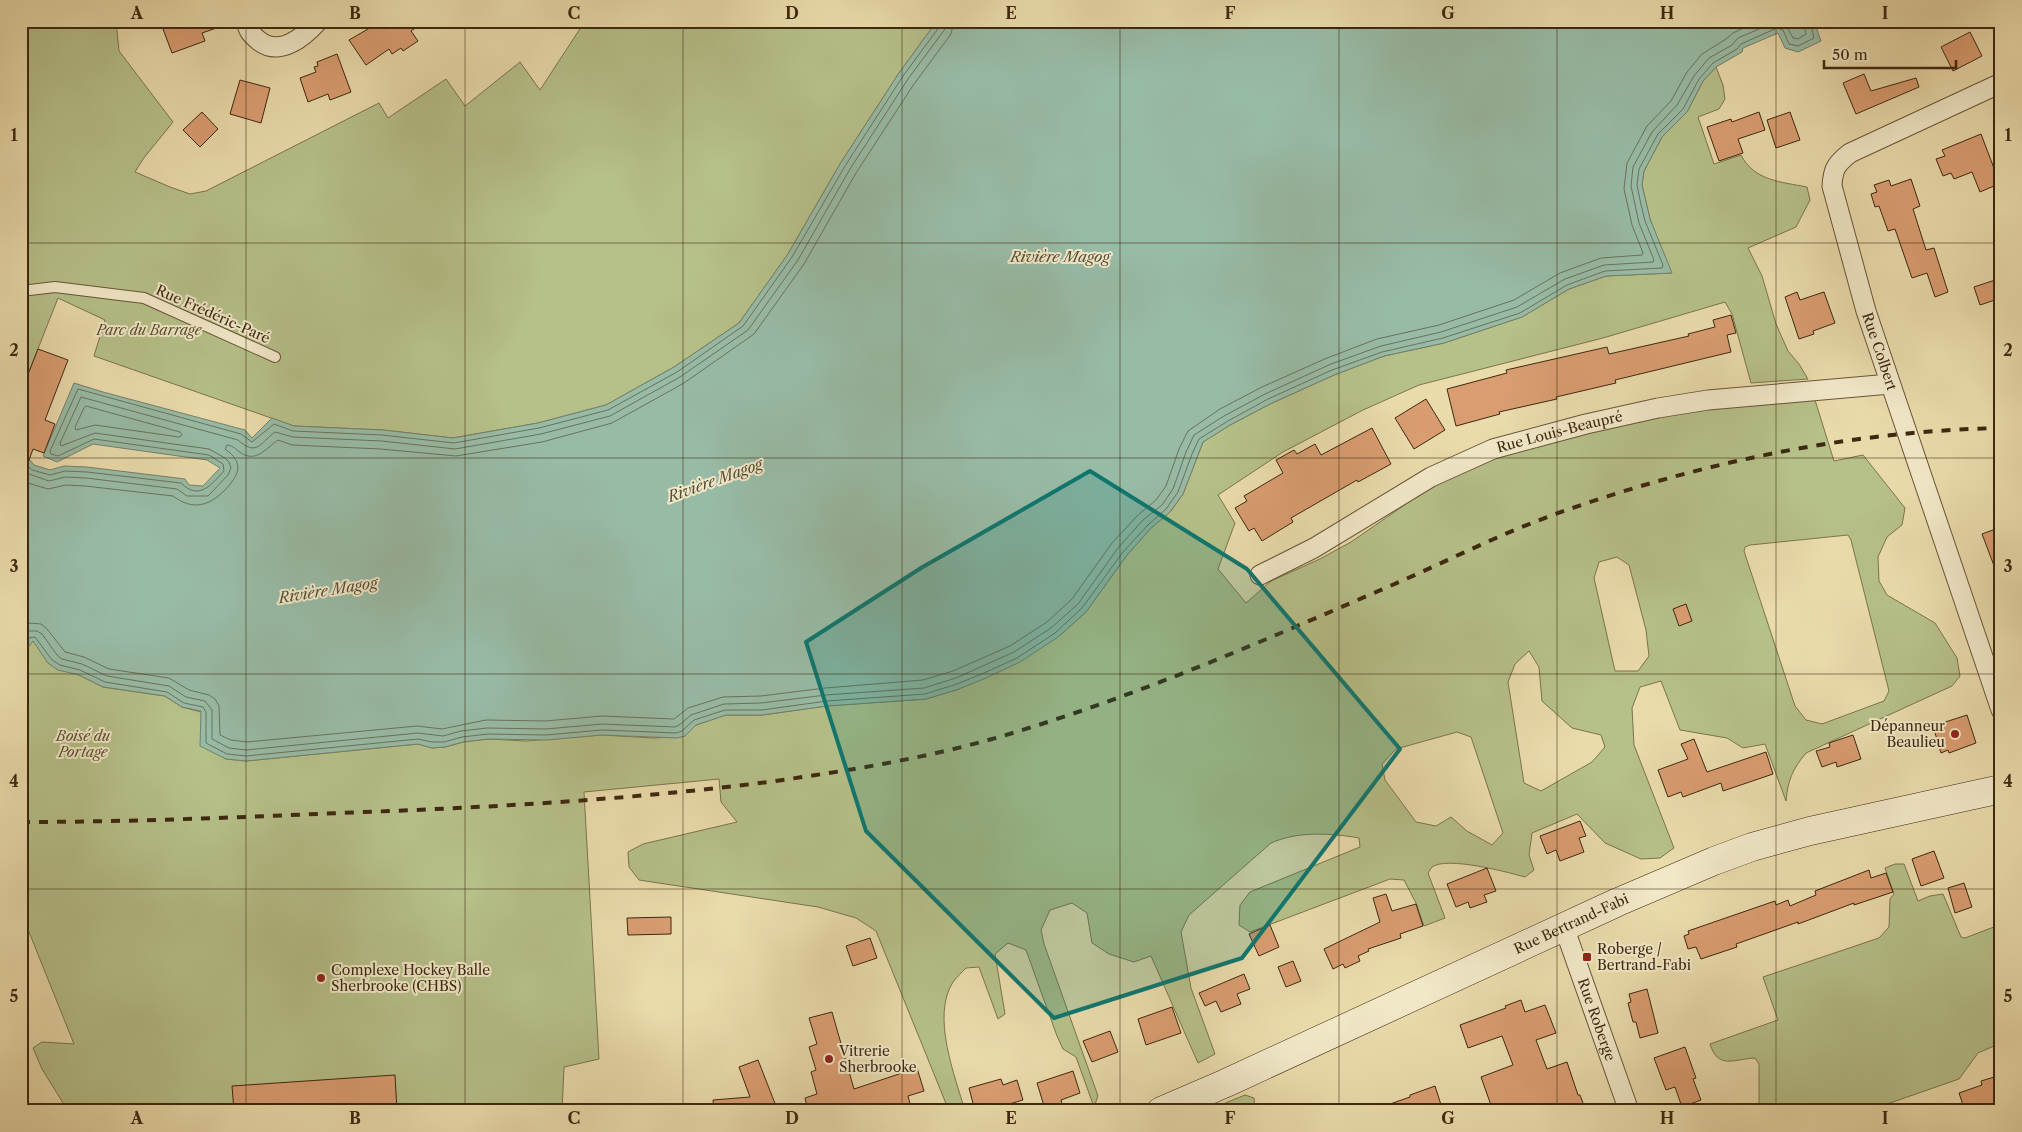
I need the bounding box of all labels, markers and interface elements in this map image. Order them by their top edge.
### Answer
text: A [130,3,144,23]
text: B [349,3,361,23]
text: C [568,3,580,23]
text: D [785,3,799,23]
text: E [1005,3,1017,23]
text: F [1225,3,1236,23]
text: G [1441,3,1455,23]
text: H [1660,3,1674,23]
text: I [1882,3,1889,23]
scale bar [1824,38,1957,70]
text: 50 m [1832,45,1868,64]
text: 1 [10,125,18,145]
text: 1 [2004,125,2012,145]
water label: Rivière Magog [1009,247,1111,266]
street label: Rue Frédéric-Paré [153,281,273,347]
street label: Rue Colbert [1858,310,1901,393]
park label: Parc du Barrage [96,321,203,339]
text: 2 [9,340,19,360]
text: 2 [2003,340,2013,360]
street label: Rue Louis-Beaupré [1495,407,1624,457]
water label: Rivière Magog [664,454,766,506]
text: 3 [9,556,19,576]
text: 3 [2003,556,2013,576]
water label: Rivière Magog [276,573,380,607]
place label: Dépanneur Beaulieu [1870,717,1945,751]
park label: Boisé du Portage [55,727,111,761]
marker: Dépanneur Beaulieu [1949,728,1961,740]
text: 4 [9,771,19,791]
text: 4 [2003,771,2013,791]
street label: Rue Bertrand-Fabi [1511,890,1631,958]
place label: Roberge / Bertrand-Fabi [1597,940,1691,974]
marker: Roberge / Bertrand-Fabi [1581,951,1593,963]
place label: Complexe Hockey Balle Sherbrooke (CHBS) [331,961,490,995]
marker: Complexe Hockey Balle Sherbrooke (CHBS) [315,972,327,984]
street label: Rue Roberge [1574,976,1620,1063]
text: 5 [10,986,19,1006]
text: 5 [2004,986,2013,1006]
place label: Vitrerie Sherbrooke [838,1042,917,1076]
marker: Vitrerie Sherbrooke [823,1053,835,1065]
text: A [130,1108,144,1128]
text: B [349,1108,361,1128]
text: C [568,1108,580,1128]
text: D [785,1108,799,1128]
text: E [1005,1108,1017,1128]
text: F [1225,1108,1236,1128]
text: G [1441,1108,1455,1128]
text: H [1660,1108,1674,1128]
text: I [1882,1108,1889,1128]

